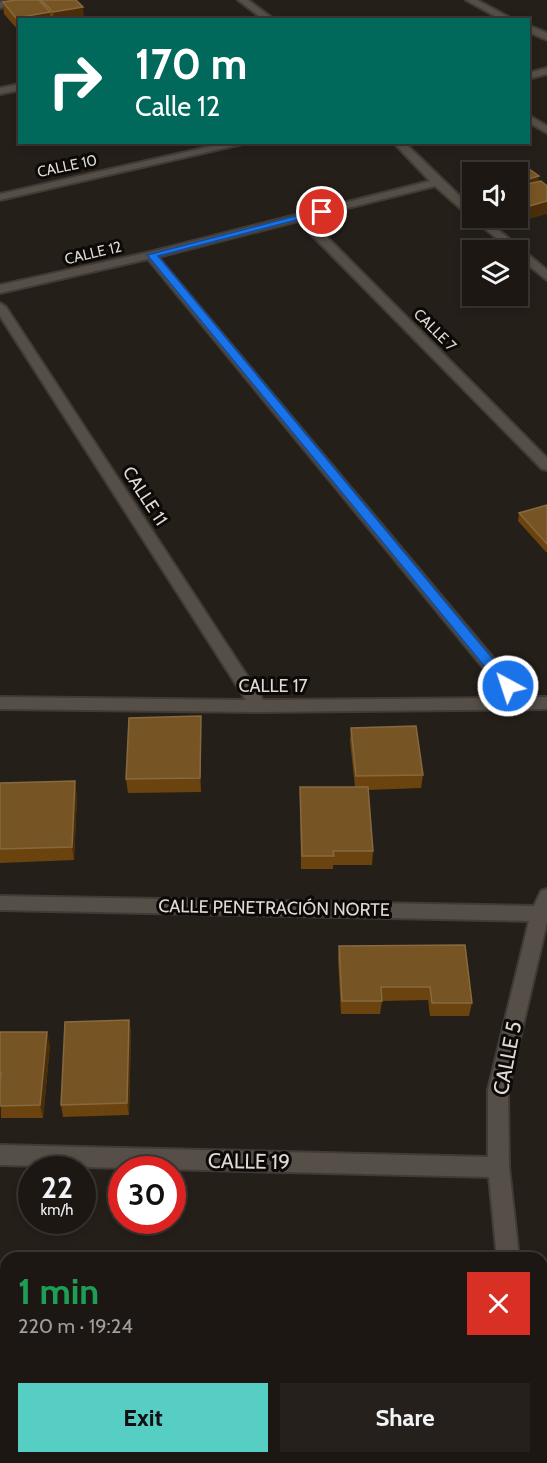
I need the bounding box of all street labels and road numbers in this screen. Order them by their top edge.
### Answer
street label: CALLE 10 [36,151,98,181]
street label: CALLE 12 [63,238,123,268]
street label: CALLE 7 [410,305,460,355]
street label: CALLE 11 [118,462,172,530]
street label: CALLE 17 [238,675,308,697]
street label: CALLE PENETRACIÓN NORTE [158,895,390,921]
street label: CALLE 5 [488,1019,526,1097]
street label: CALLE 19 [208,1148,290,1174]

